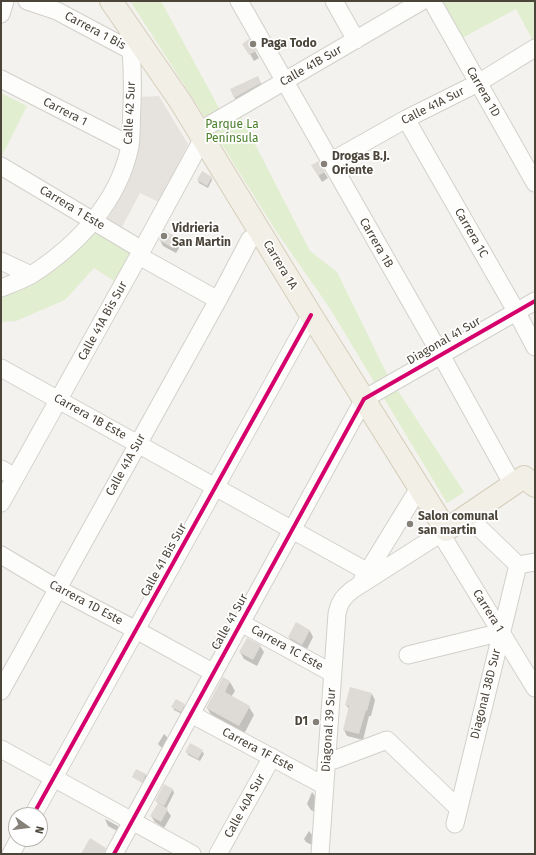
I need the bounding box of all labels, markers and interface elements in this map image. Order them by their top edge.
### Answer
street label: Carrera 1 Bis [62,9,128,53]
place label: Paga Todo [261,37,317,51]
marker: Paga Todo [248,39,258,49]
street label: Calle 41B Sur [277,42,345,90]
street label: Carrera 1D [463,64,503,120]
street label: Calle 42 Sur [121,81,139,145]
street label: Calle 41A Sur [399,84,467,128]
street label: Carrera 1 [40,95,90,129]
park label: Parque La Península [205,118,259,146]
place label: Drogas B.J. Oriente [332,150,390,178]
marker: Drogas B.J. Oriente [319,159,329,169]
street label: Carrera 1 Este [37,183,107,233]
street label: Carrera 1C [451,206,491,260]
street label: Carrera 1B [356,216,396,270]
place label: Vidrieria San Martin [172,222,231,250]
marker: Vidrieria San Martin [159,231,169,241]
street label: Carrera 1A [260,238,300,292]
street label: Calle 41A Bis Sur [75,279,131,363]
street label: Diagonal 41 Sur [404,314,484,368]
street label: Carrera 1B Este [51,391,129,443]
street label: Calle 41A Sur [103,431,149,499]
place label: Salon comunal san martin [418,510,498,538]
marker: Salon comunal san martin [405,519,415,529]
street label: Calle 41 Bis Sur [138,521,190,599]
street label: Carrera 1D Este [47,578,125,628]
street label: Carrera 1 [469,587,507,635]
street label: Calle 41 Sur [209,591,251,653]
street label: Carrera 1C Este [248,622,326,674]
street label: Diagonal 38D Sur [468,647,504,741]
street label: Diagonal 39 Sur [319,688,339,772]
place label: D1 [295,715,308,729]
marker: D1 [311,717,321,727]
street label: Carrera 1F Este [220,725,296,775]
street label: Calle 40A Sur [221,771,269,841]
north arrow [8,807,48,847]
text: N [32,825,46,835]

